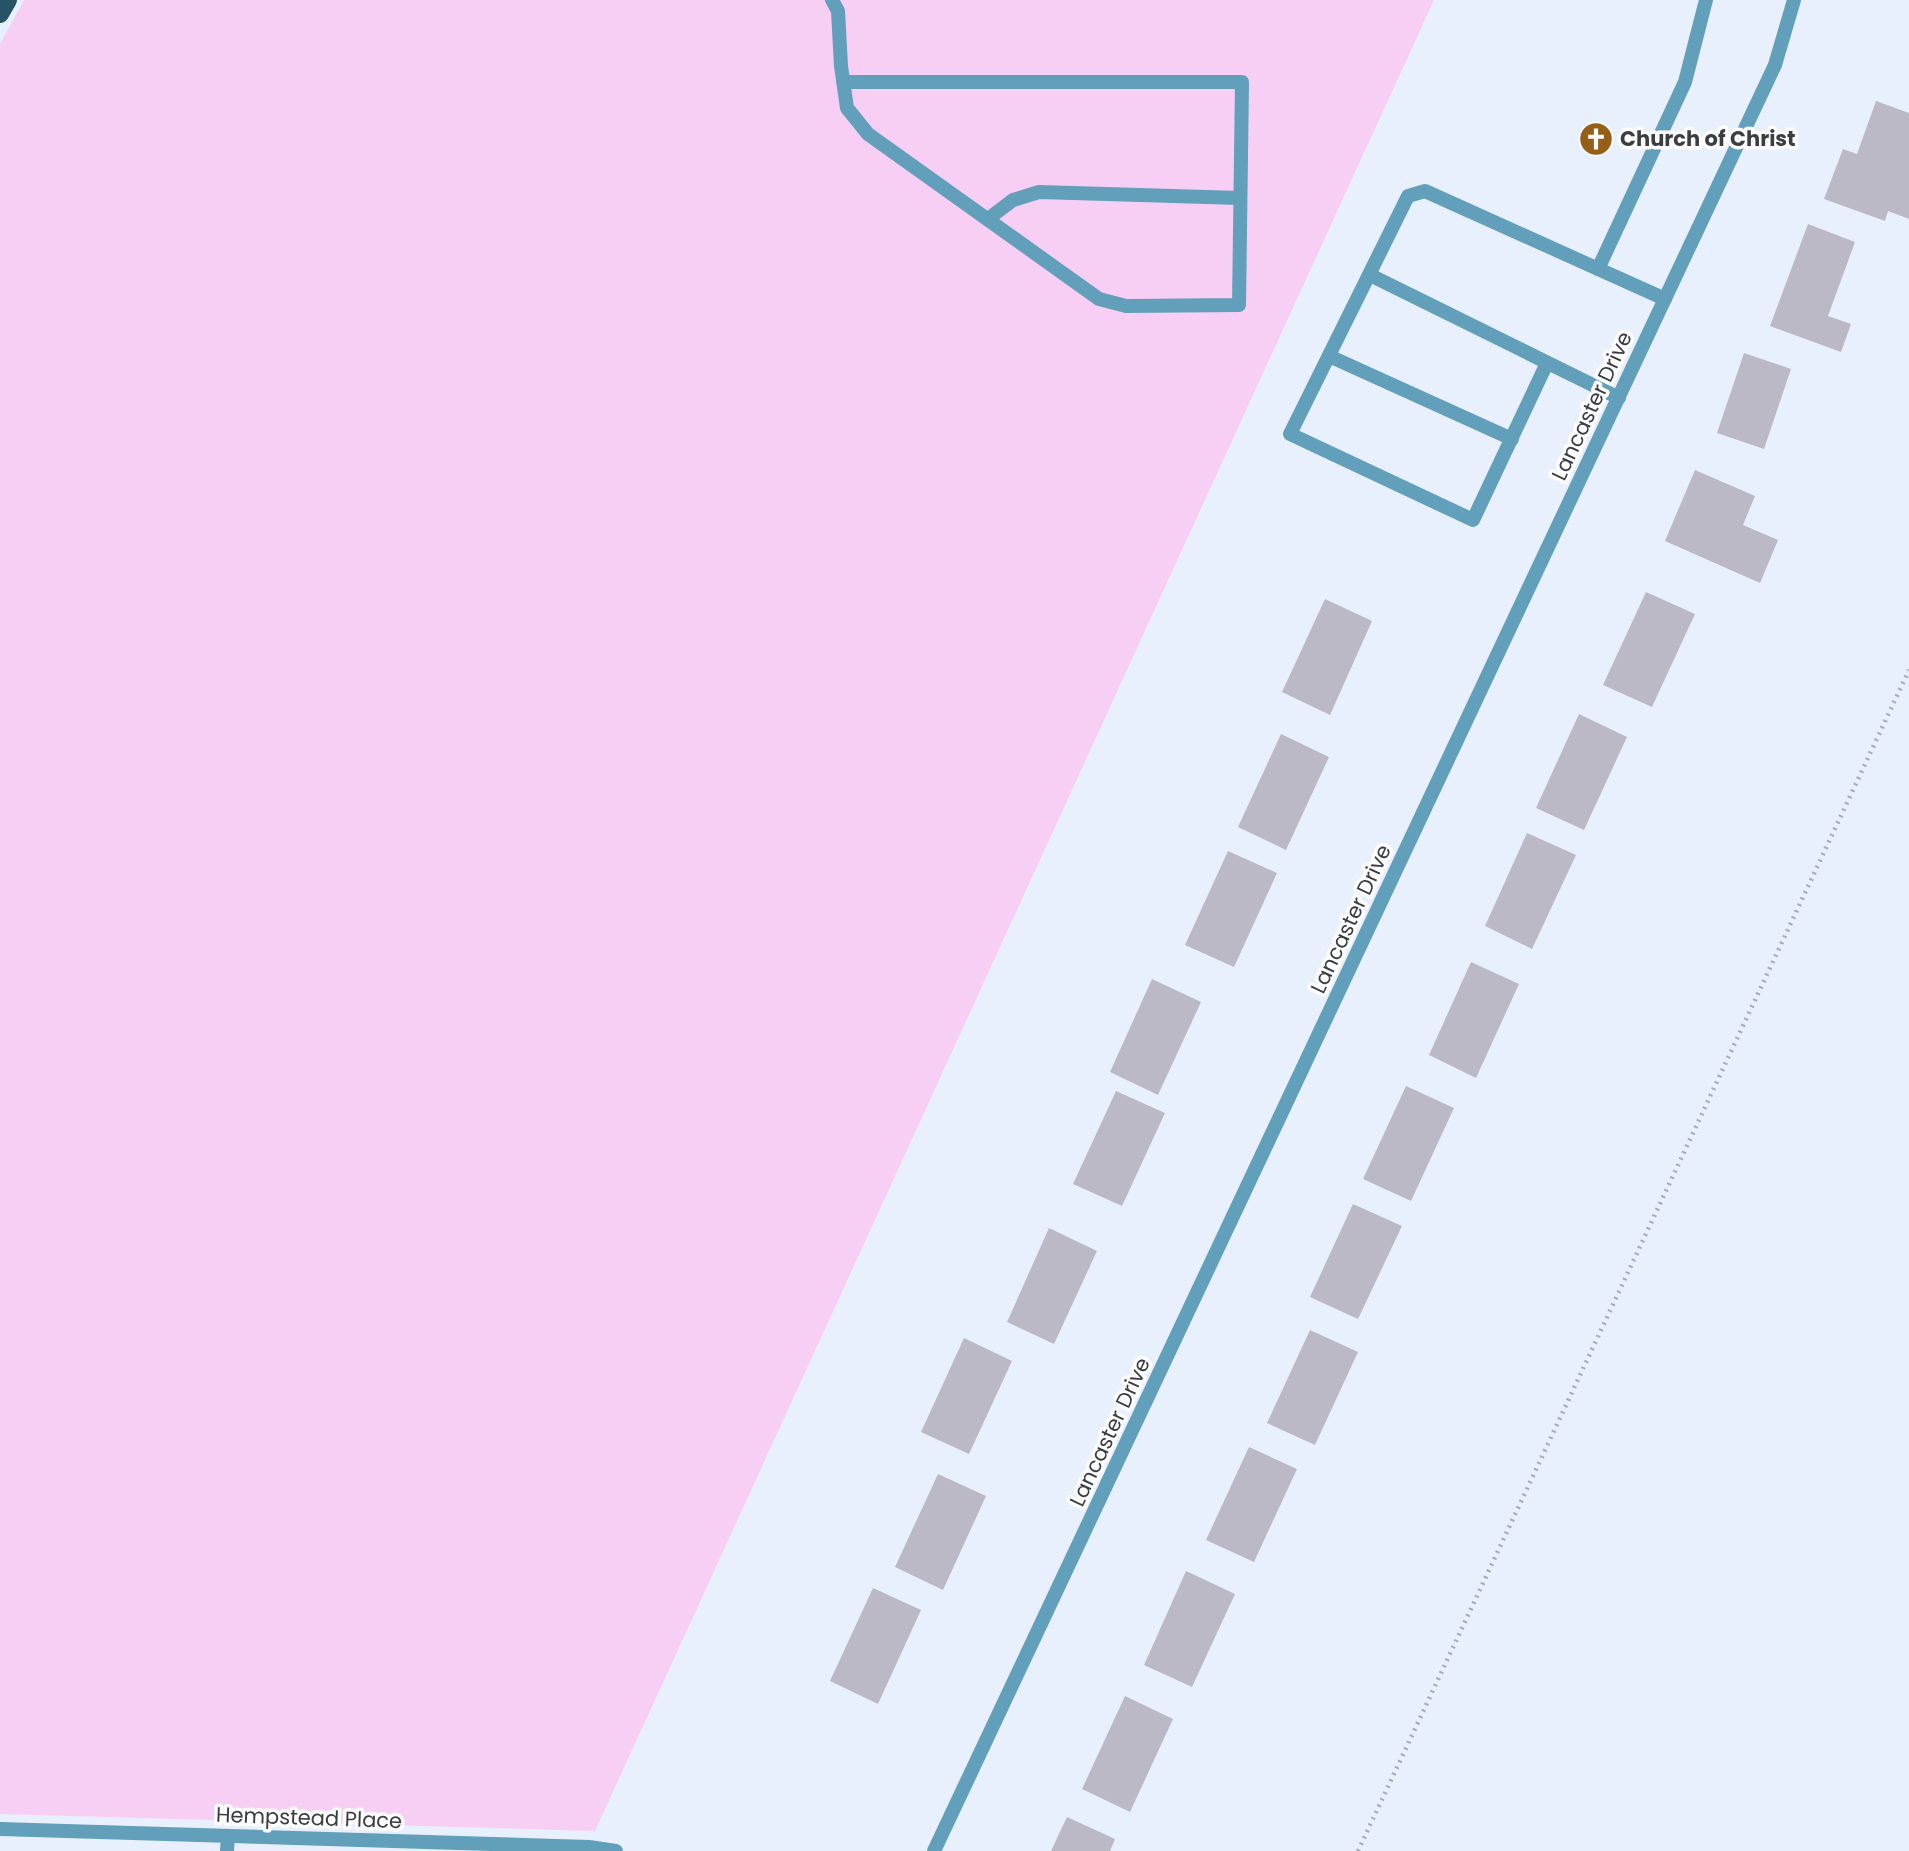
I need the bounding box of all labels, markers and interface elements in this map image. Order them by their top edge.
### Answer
church icon: Church of Christ [1577,120,1615,158]
place label: Church of Christ [1620,124,1796,153]
street label: Lancaster Drive [1544,327,1639,485]
street label: Lancaster Drive [1303,840,1398,998]
street label: Lancaster Drive [1062,1353,1157,1511]
street label: Hempstead Place [215,1800,403,1835]

